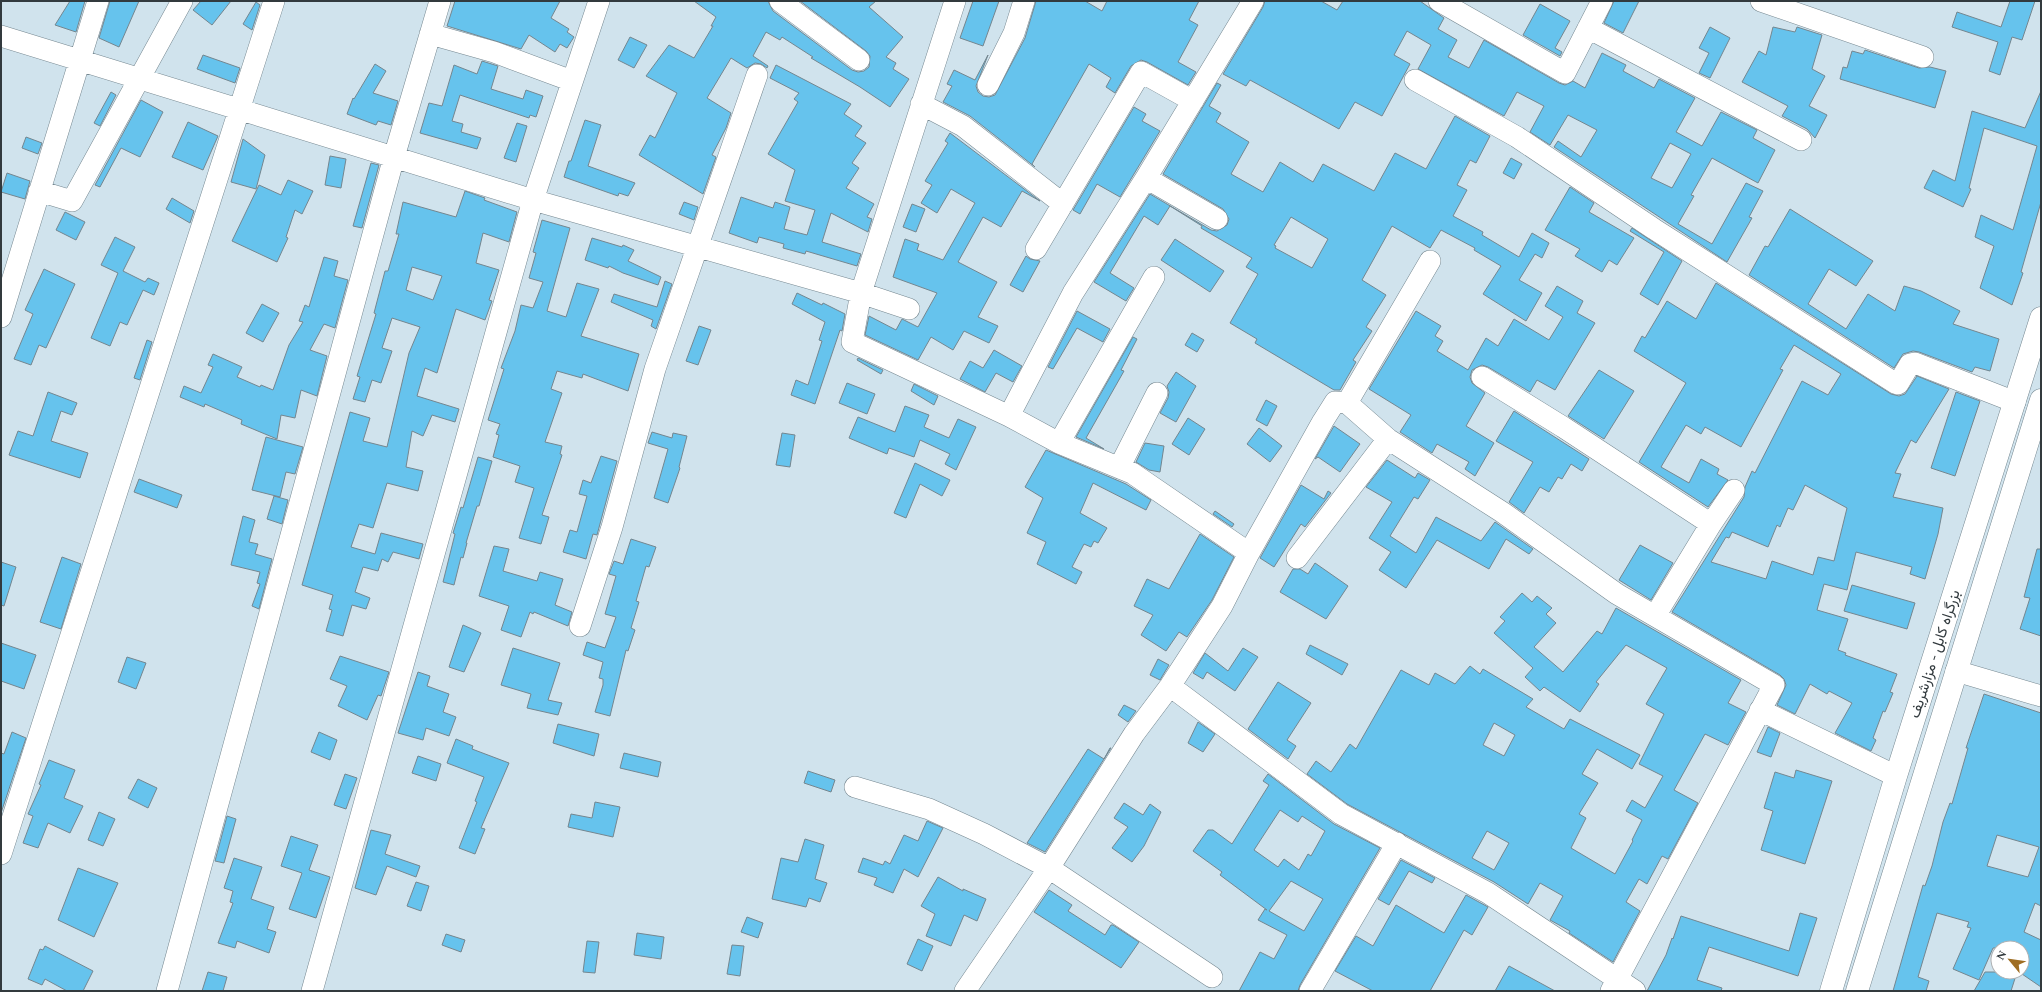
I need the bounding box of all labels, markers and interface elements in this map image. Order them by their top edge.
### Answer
street label: بزرگراه کابل - مزارشریف [1903,587,1967,721]
north arrow [1990,940,2030,980]
text: N [1992,947,2011,963]

